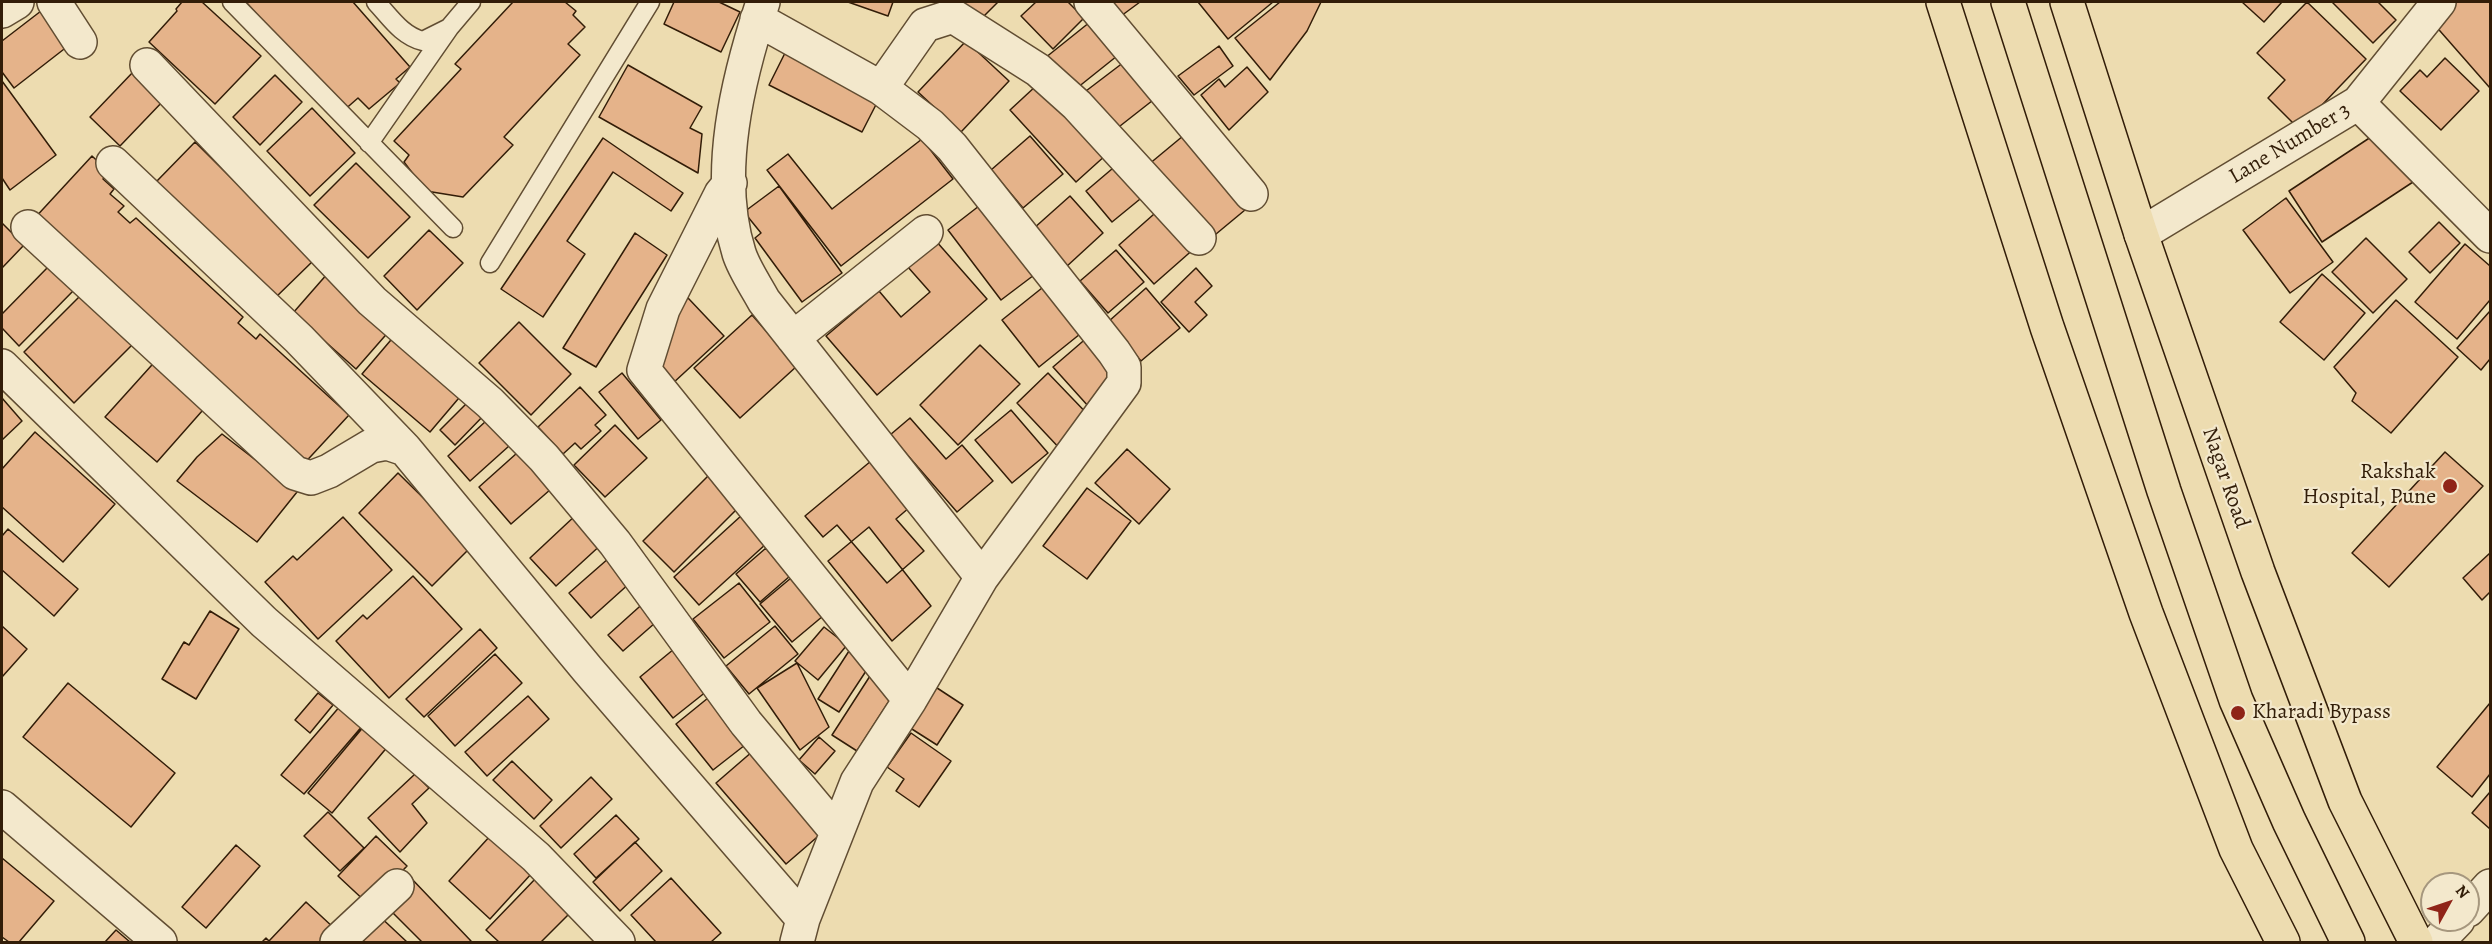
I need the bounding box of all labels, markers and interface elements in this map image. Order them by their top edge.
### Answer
street label: Lane Number 3 [2225,97,2355,191]
street label: Nagar Road [2195,424,2255,532]
place label: Rakshak Hospital, Pune [2303,460,2436,512]
marker: Rakshak Hospital, Pune [2441,477,2459,495]
place label: Kharadi Bypass [2252,700,2391,726]
marker: Kharadi Bypass [2229,704,2247,722]
north arrow [2420,872,2480,932]
text: N [2450,880,2474,903]

